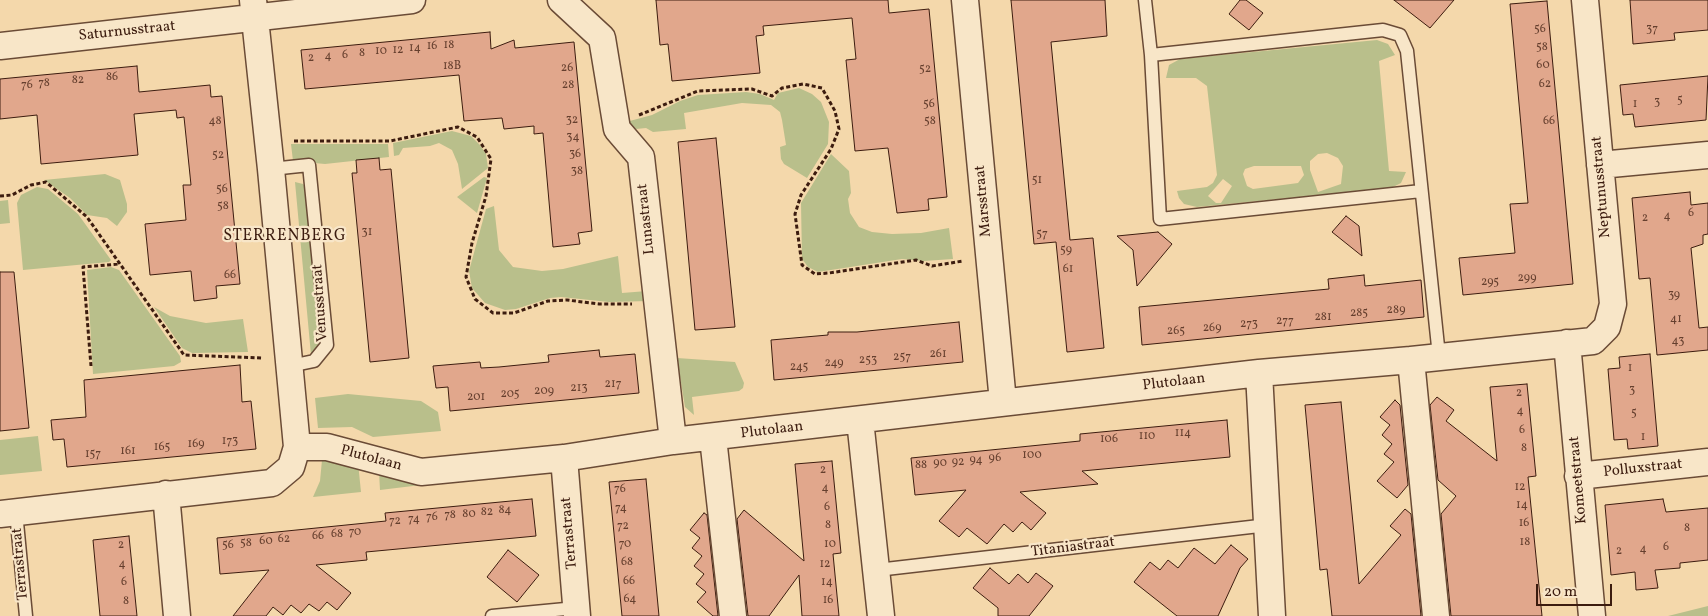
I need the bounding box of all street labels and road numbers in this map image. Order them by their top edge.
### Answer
street label: Saturnusstraat [78,18,176,46]
street label: Neptunusstraat [1589,135,1615,239]
street label: Marsstraat [972,164,996,238]
street label: Lunastraat [634,183,660,255]
street label: Venusstraat [309,264,333,342]
street label: Plutolaan [1142,370,1206,396]
street label: Plutolaan [740,418,804,444]
street label: Komeetstraat [1566,435,1592,525]
street label: Plutolaan [338,442,404,476]
street label: Polluxstraat [1603,456,1683,482]
street label: Terrastraat [558,496,582,570]
street label: Terrastraat [9,527,33,601]
street label: Titaniastraat [1030,534,1116,562]

